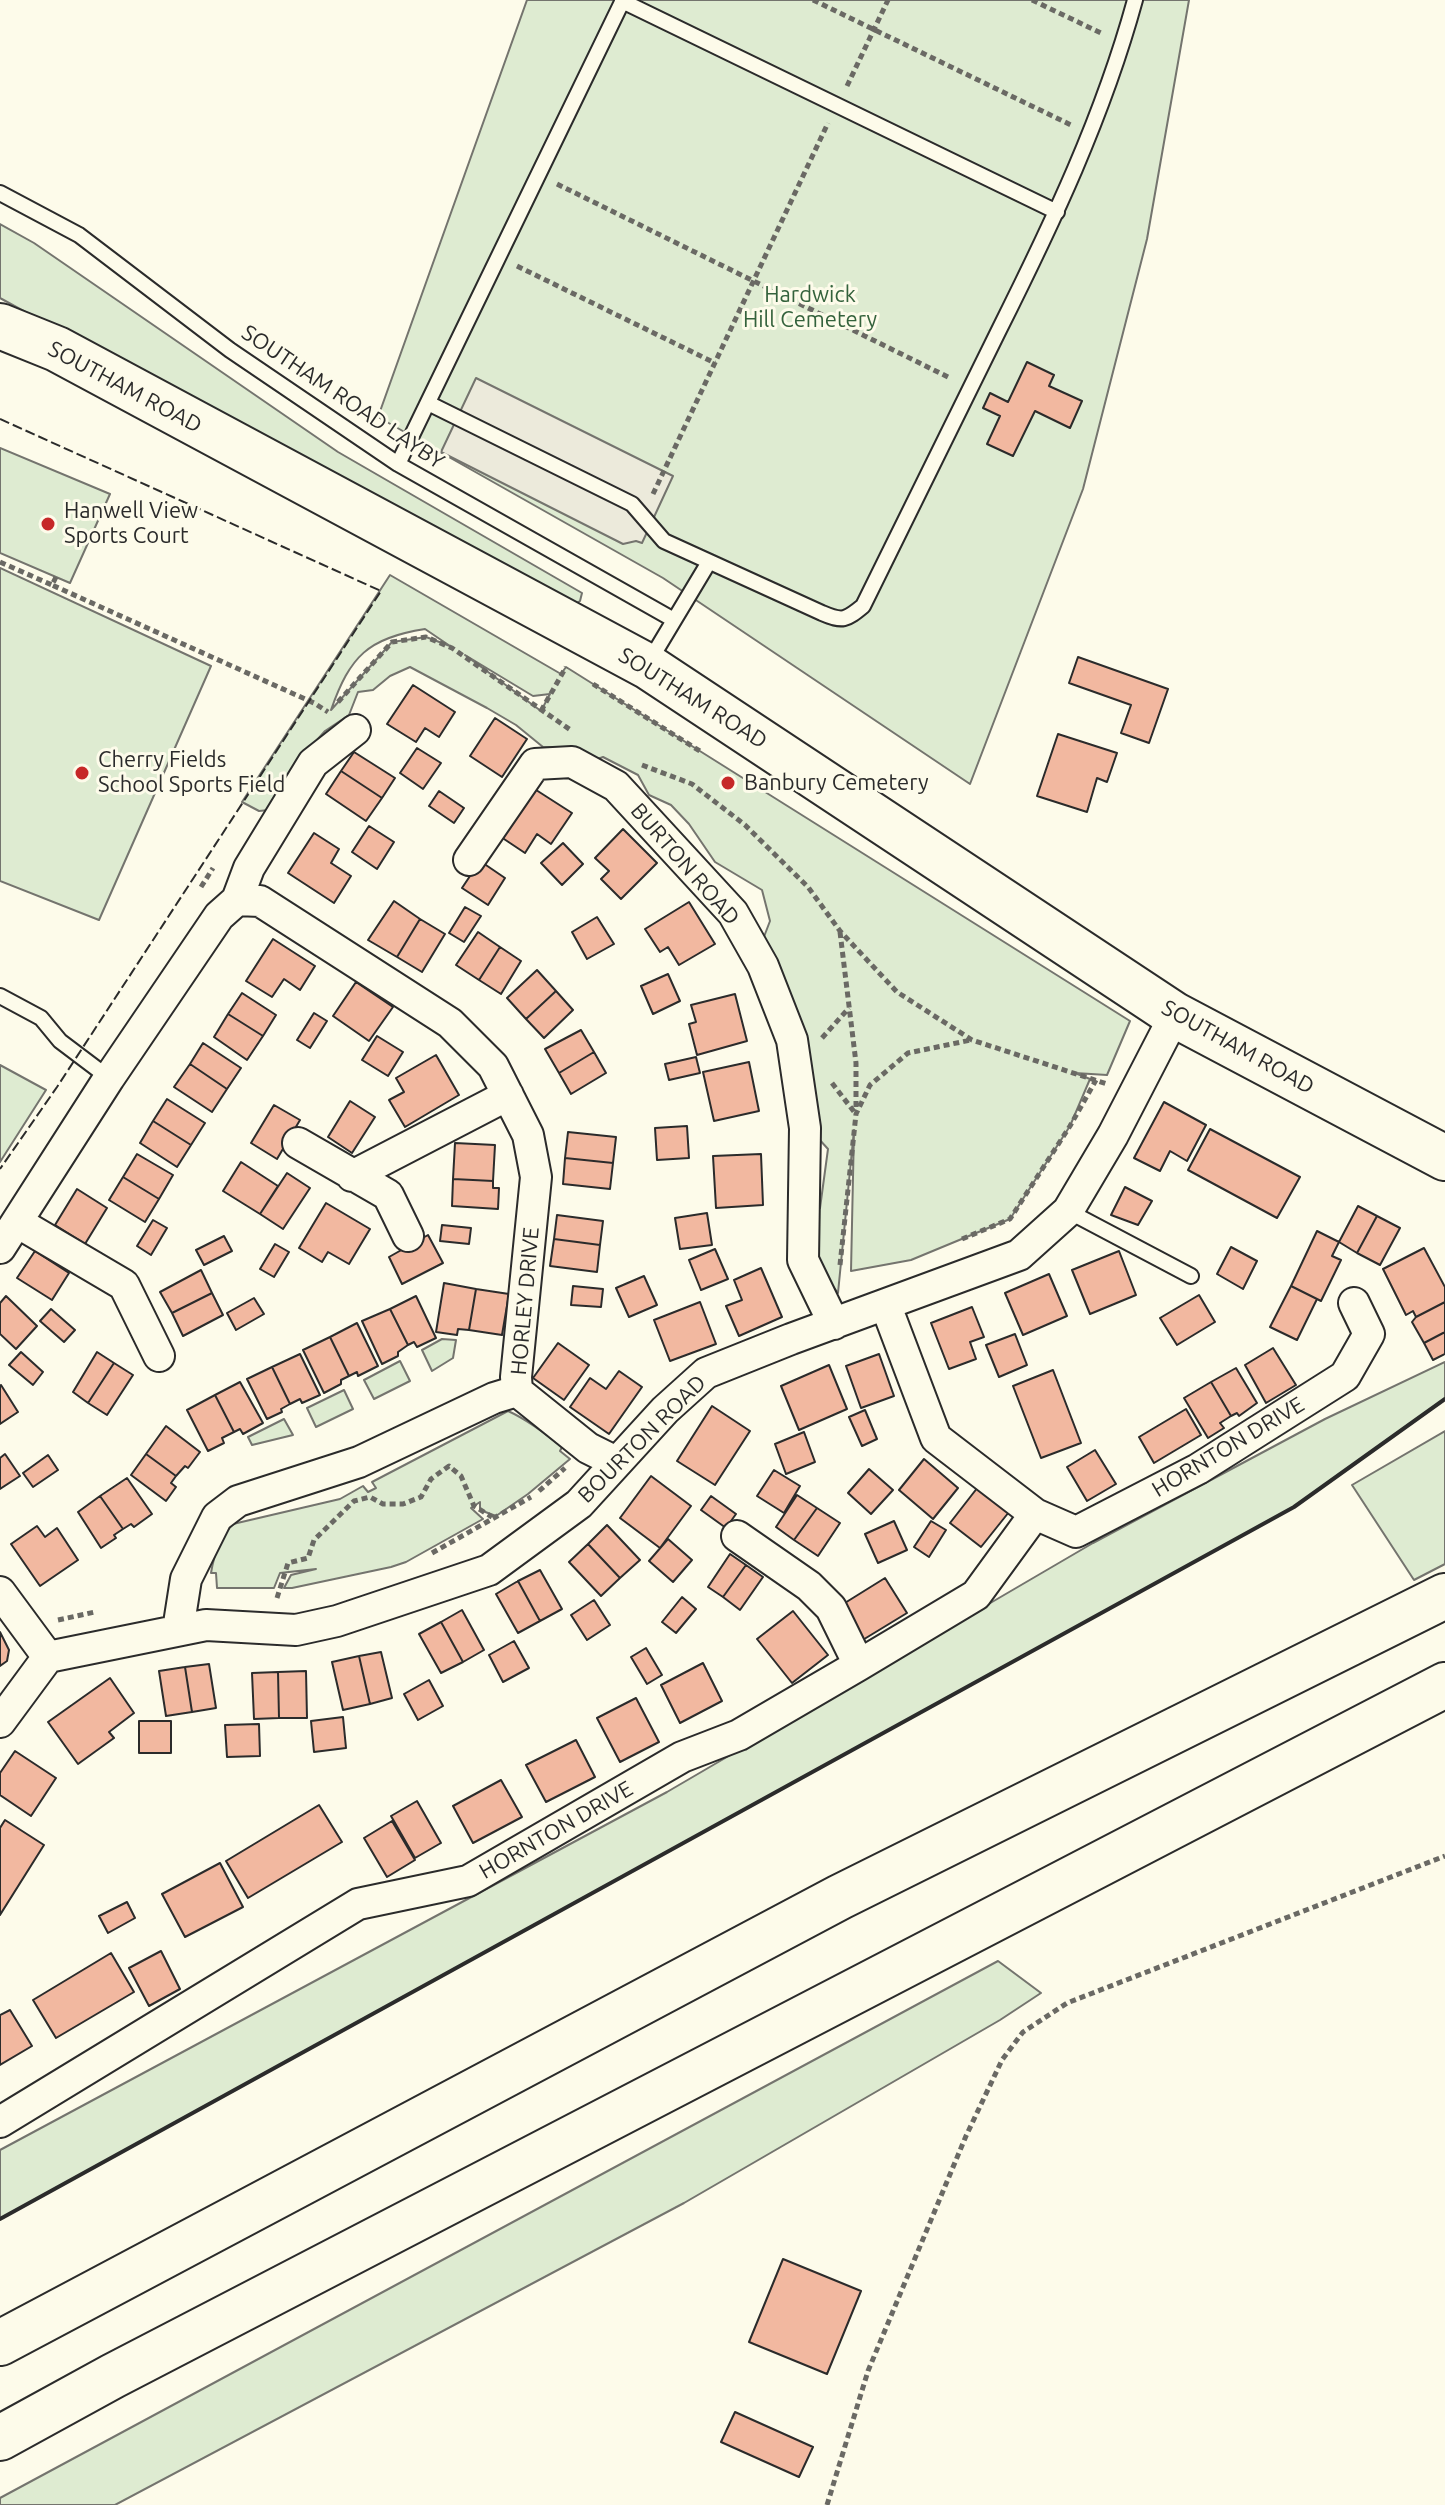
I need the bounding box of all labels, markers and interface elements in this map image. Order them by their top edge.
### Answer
park label: Hardwick Hill Cemetery [743,282,877,334]
street label: SOUTHAM ROAD LAYBY [237,319,449,475]
street label: SOUTHAM ROAD [44,335,206,439]
place label: Hanwell View Sports Court [64,498,198,550]
marker: Hanwell View Sports Court [39,515,57,533]
street label: SOUTHAM ROAD [614,642,772,754]
place label: Cherry Fields School Sports Field [98,747,285,798]
marker: Cherry Fields School Sports Field [73,764,91,782]
place label: Banbury Cemetery [744,770,929,796]
marker: Banbury Cemetery [719,774,737,792]
street label: BURTON ROAD [625,798,745,930]
street label: SOUTHAM ROAD [1157,994,1319,1100]
street label: HORLEY DRIVE [505,1226,545,1376]
street label: BOURTON ROAD [573,1370,711,1508]
street label: HORNTON DRIVE [1147,1391,1309,1503]
street label: HORNTON DRIVE [475,1775,637,1885]

